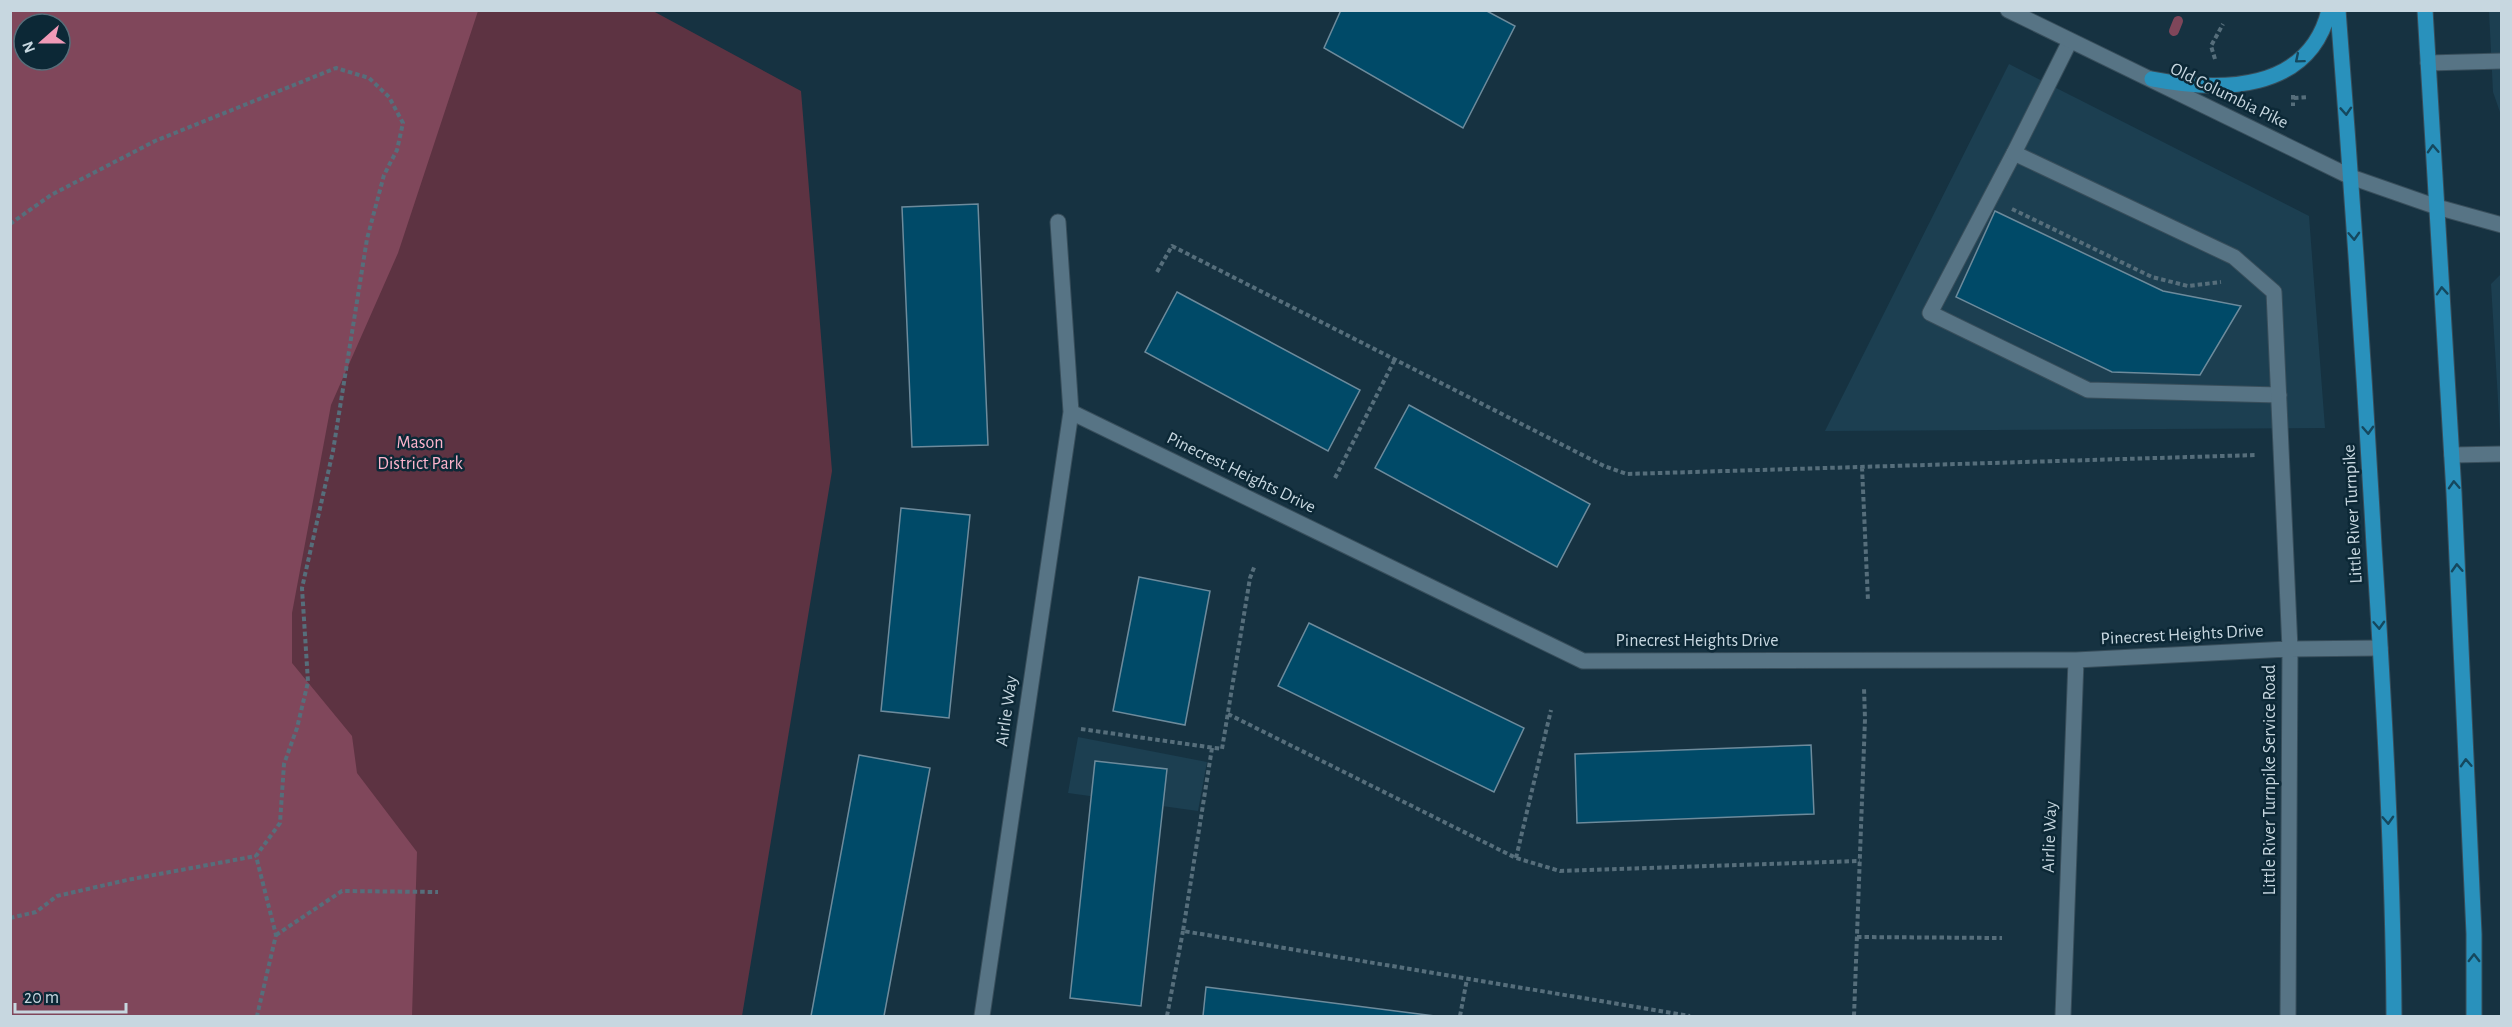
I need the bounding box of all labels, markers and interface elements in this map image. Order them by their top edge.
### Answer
north arrow [12,12,72,72]
text: N [19,39,38,55]
one-way arrow [2295,52,2306,63]
street label: Old Columbia Pike [2167,60,2291,132]
one-way arrow [2339,106,2352,115]
one-way arrow [2427,144,2440,153]
one-way arrow [2348,231,2361,240]
one-way arrow [2436,286,2449,295]
one-way arrow [2361,426,2374,435]
street label: Pinecrest Heights Drive [1164,429,1318,517]
park label: Mason District Park [377,434,463,473]
street label: Little River Turnpike [2340,444,2366,584]
one-way arrow [2447,481,2460,490]
one-way arrow [2451,564,2464,573]
one-way arrow [2372,620,2385,629]
street label: Pinecrest Heights Drive [2100,622,2264,648]
street label: Pinecrest Heights Drive [1615,632,1779,650]
street label: Little River Turnpike Service Road [2261,665,2279,895]
street label: Airlie Way [993,674,1021,748]
one-way arrow [2460,759,2472,768]
street label: Airlie Way [2040,801,2060,873]
one-way arrow [2382,815,2395,824]
one-way arrow [2468,954,2480,963]
scale bar [15,976,126,1014]
text: 20 m [24,989,59,1007]

